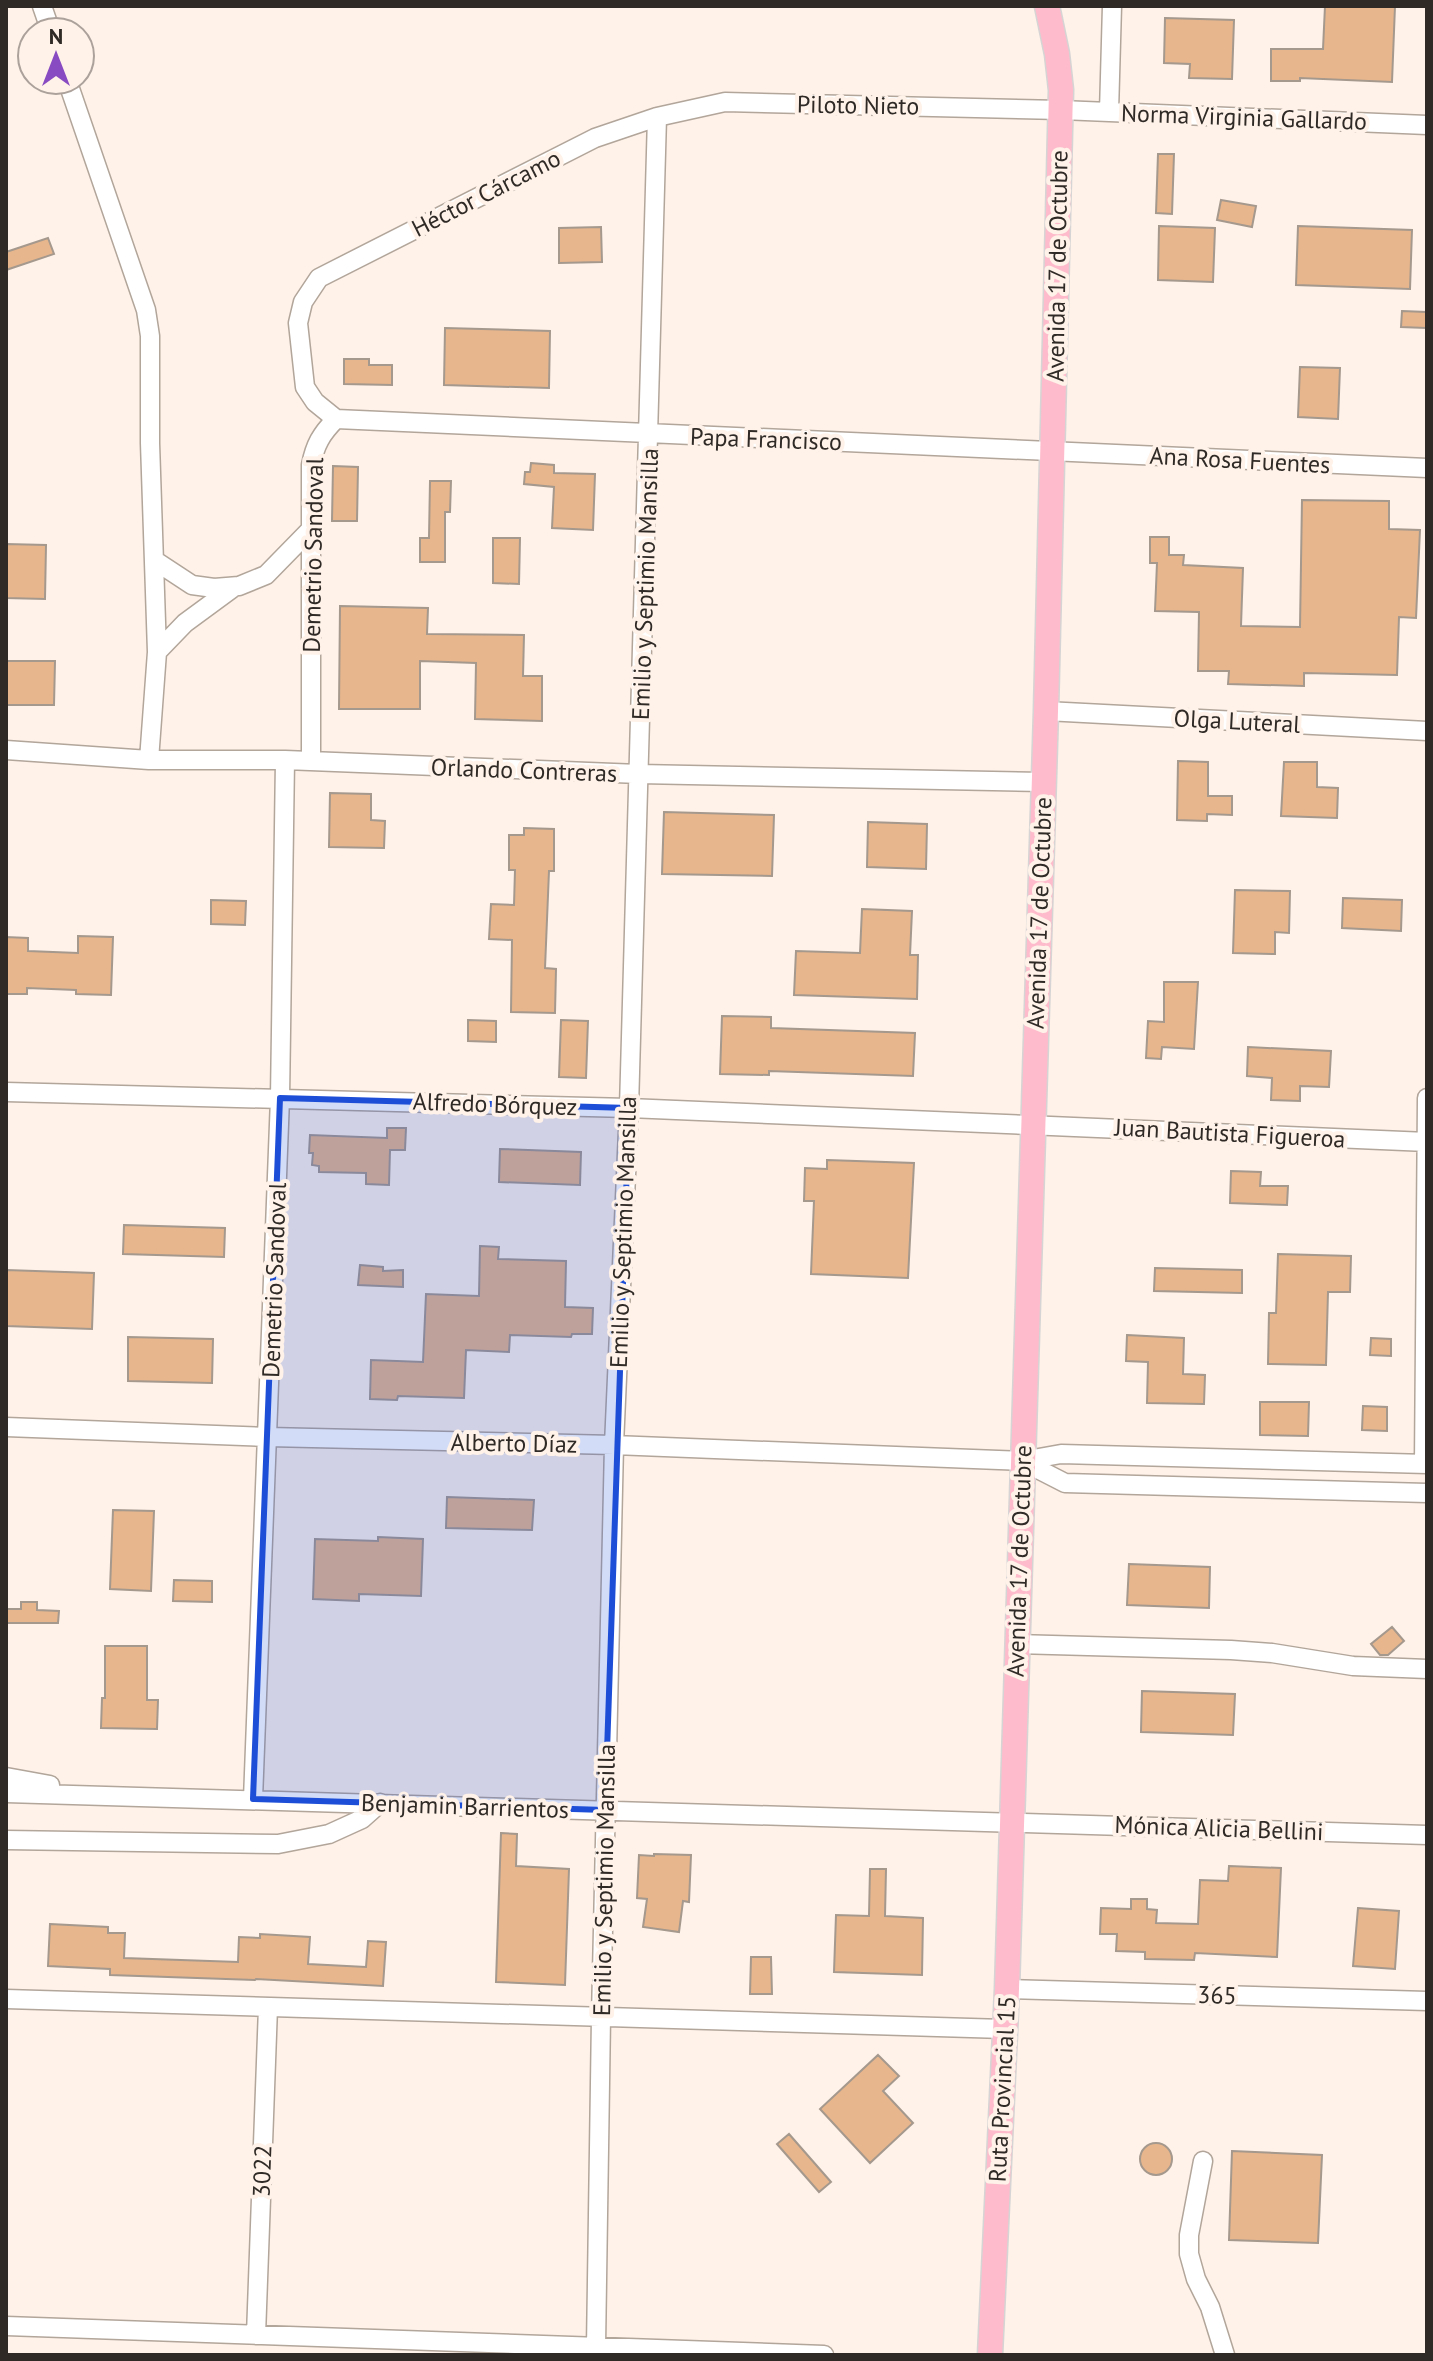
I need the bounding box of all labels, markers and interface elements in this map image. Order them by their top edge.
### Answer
north arrow [16,16,96,96]
text: N [49,22,63,50]
street label: Piloto Nieto [797,88,919,122]
street label: Norma Virginia Gallardo [1120,97,1368,137]
street label: Héctor Cárcamo [406,142,566,244]
street label: Avenida 17 de Octubre [1039,150,1075,382]
street label: Papa Francisco [690,421,842,457]
street label: Ana Rosa Fuentes [1149,440,1331,480]
street label: Emilio y Septimio Mansilla [625,448,665,720]
street label: Demetrio Sandoval [296,457,330,653]
street label: Olga Luteral [1173,702,1301,740]
street label: Orlando Contreras [430,751,618,789]
street label: Avenida 17 de Octubre [1019,797,1059,1029]
street label: Alfredo Bórquez [412,1086,578,1122]
street label: Emilio y Septimio Mansilla [603,1096,643,1368]
street label: Juan Bautista Figueroa [1113,1111,1346,1155]
street label: Demetrio Sandoval [255,1182,293,1378]
street label: Alberto Díaz [450,1426,578,1460]
street label: Avenida 17 de Octubre [999,1445,1039,1677]
street label: Emilio y Septimio Mansilla [586,1744,622,2016]
street label: Benjamin Barrientos [361,1787,569,1825]
street label: Mónica Alicia Bellini [1114,1809,1324,1847]
street label: 365 [1197,1979,1237,2011]
street label: Ruta Provincial 15 [982,1995,1022,2183]
street label: 3022 [246,2144,278,2198]

